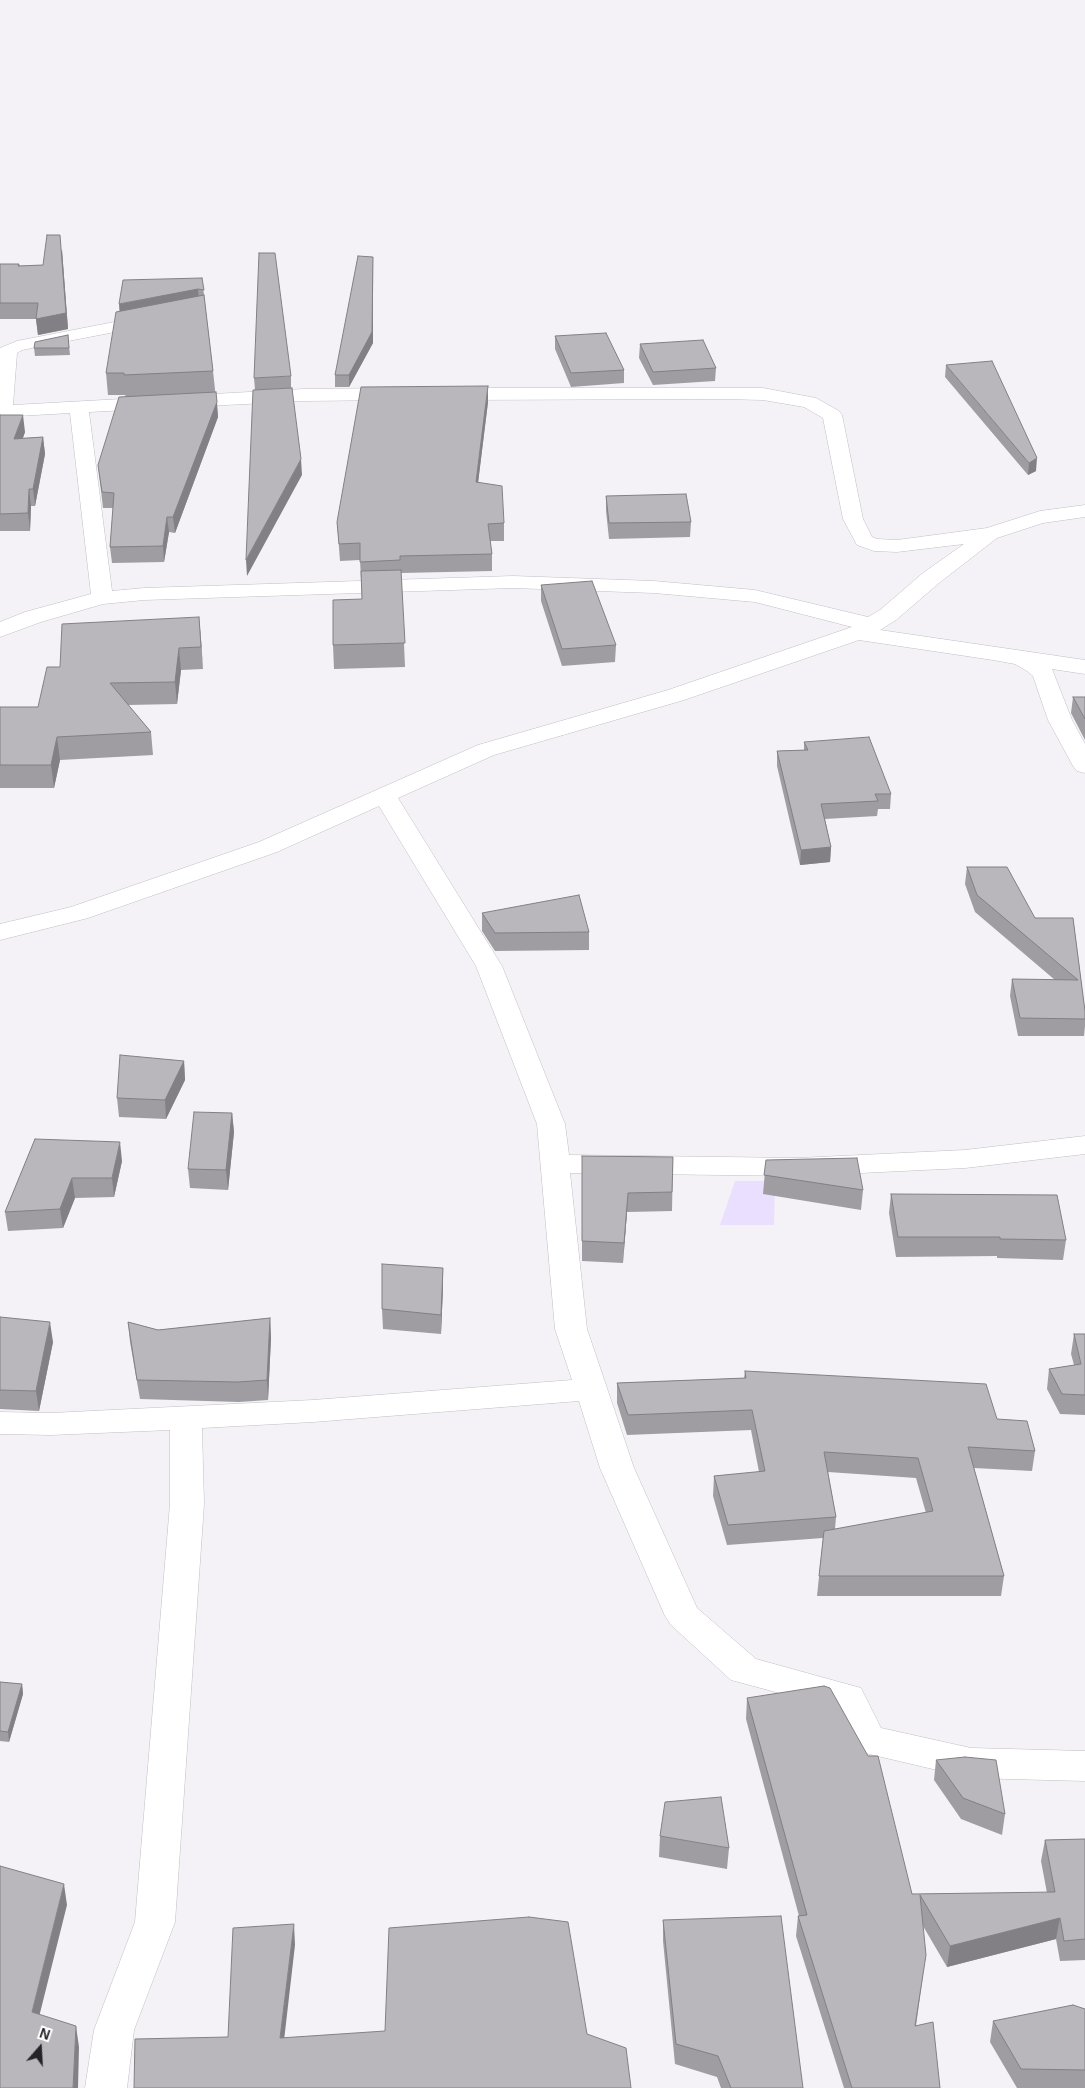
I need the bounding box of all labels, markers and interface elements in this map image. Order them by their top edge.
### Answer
north arrow [15,2023,65,2073]
text: N [37,2025,52,2043]

